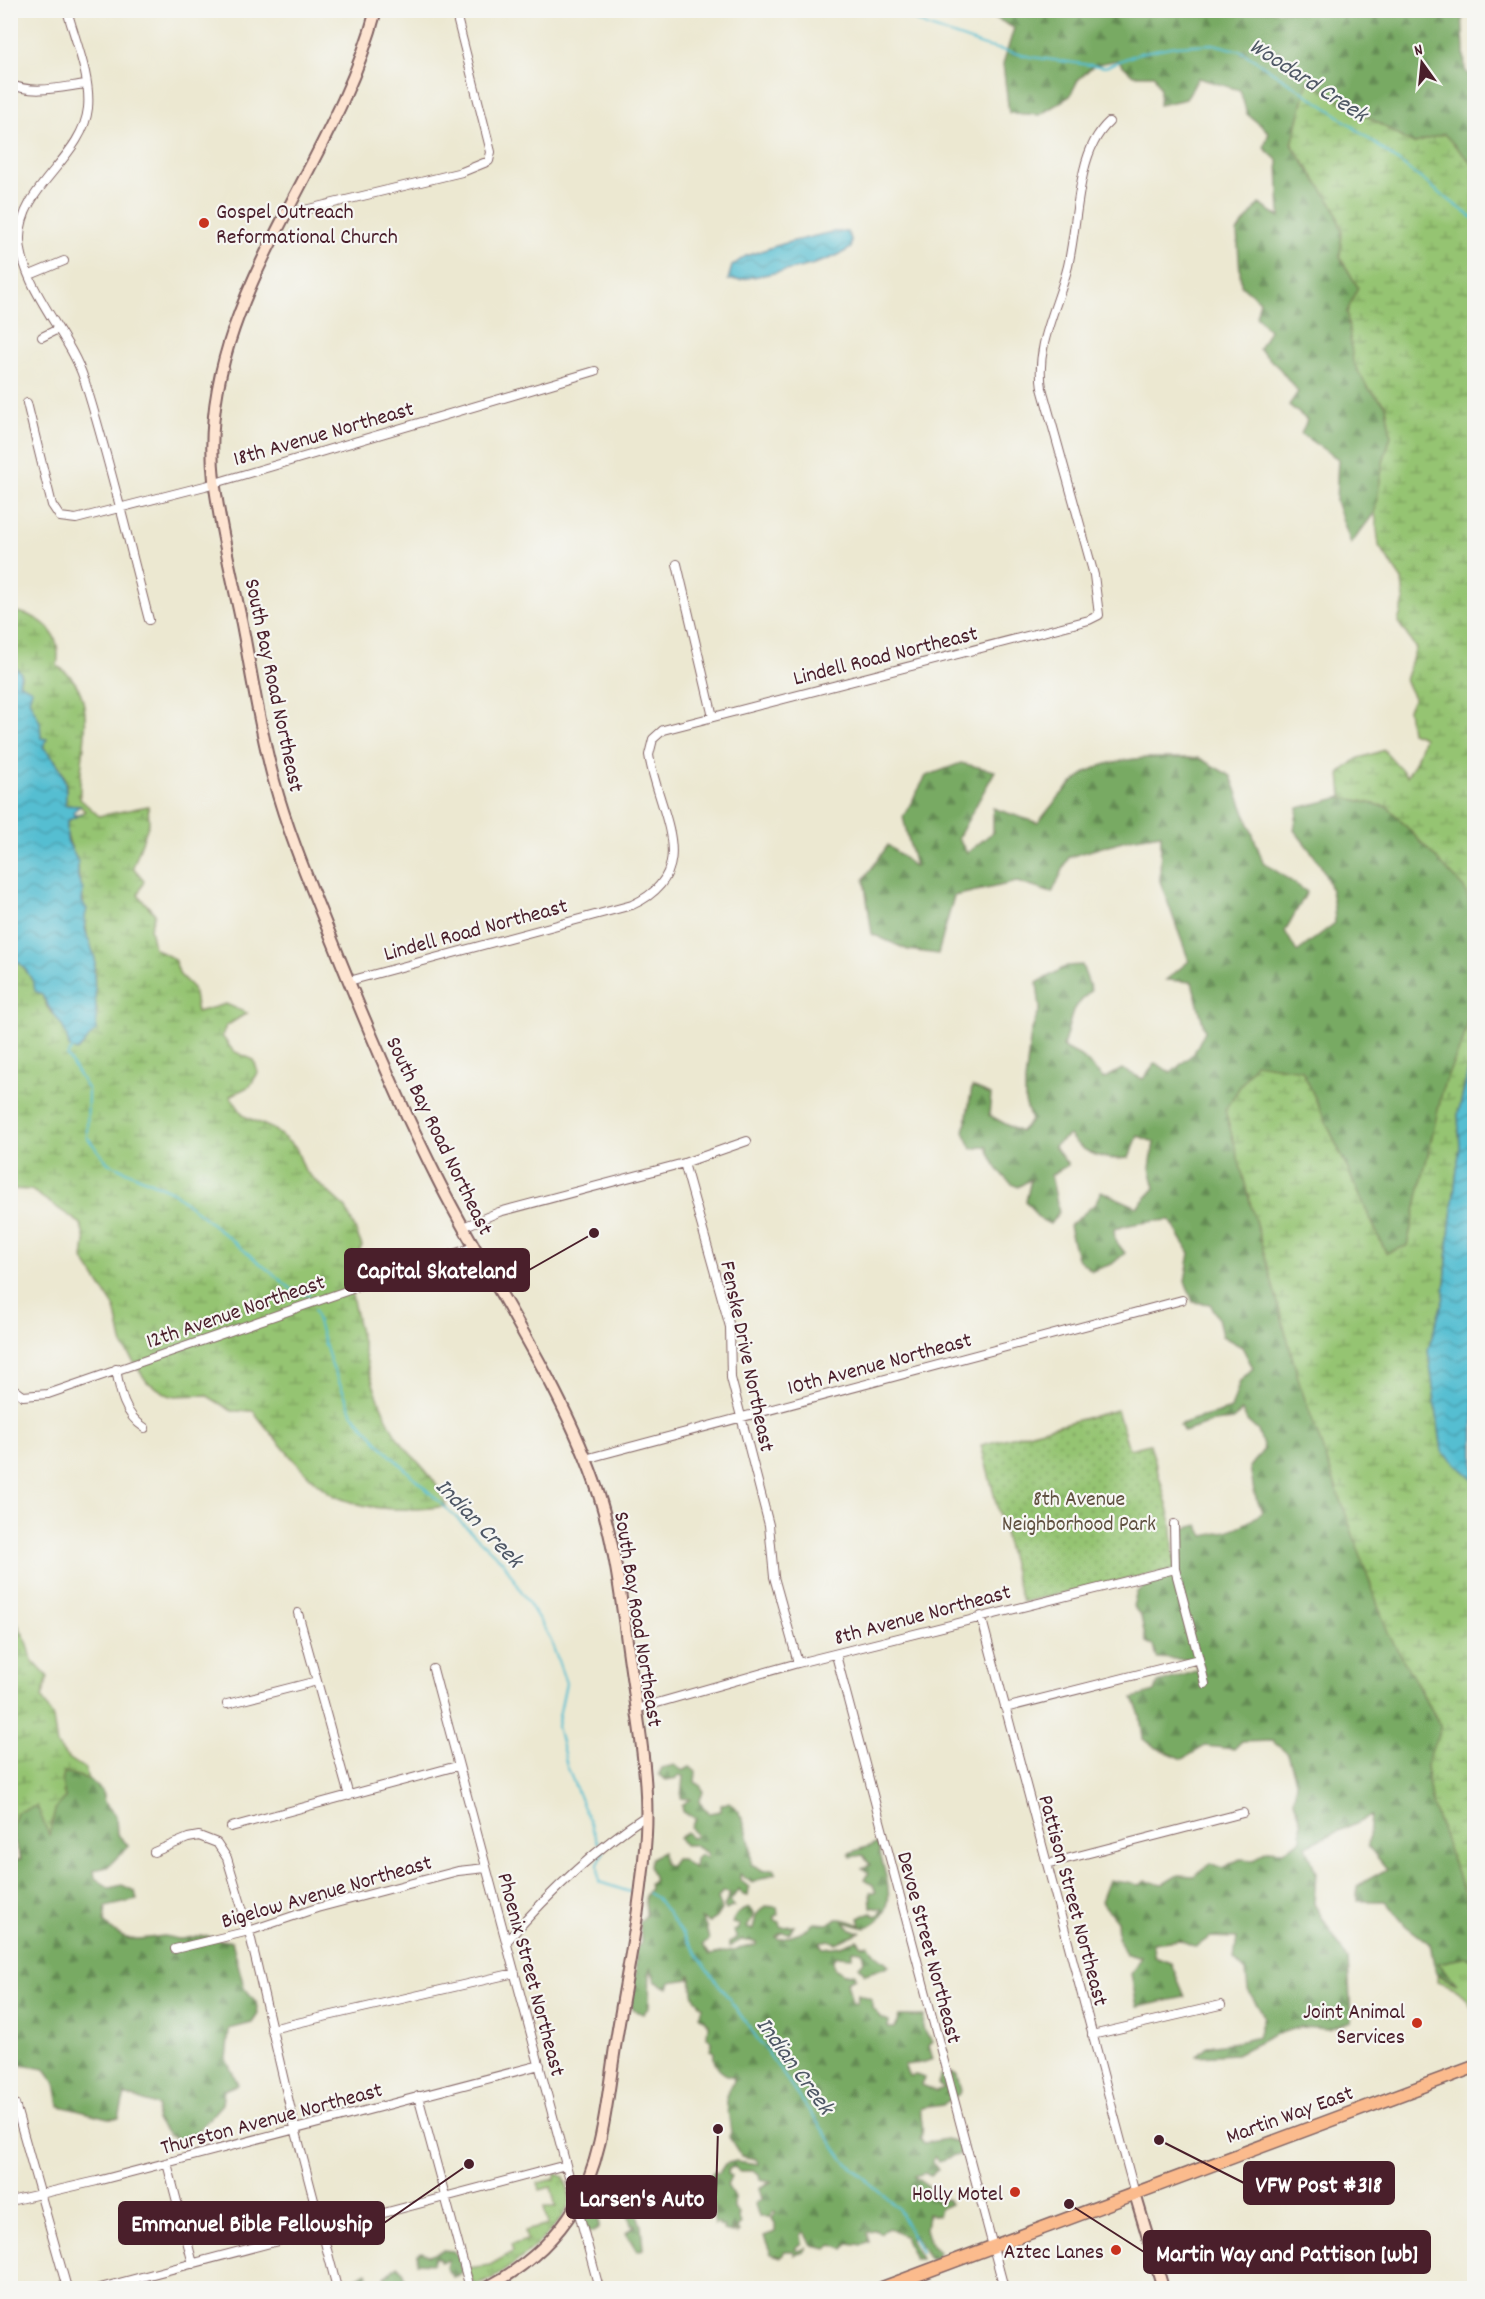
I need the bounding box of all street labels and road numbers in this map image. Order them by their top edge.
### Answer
street label: 18th Avenue Northeast [230,395,418,476]
street label: South Bay Road Northeast [235,576,310,795]
street label: Lindell Road Northeast [790,619,981,695]
street label: Lindell Road Northeast [380,892,571,971]
street label: South Bay Road Northeast [376,1032,499,1241]
street label: Fenske Drive Northeast [710,1258,781,1455]
street label: 12th Avenue Northeast [143,1268,330,1358]
street label: 10th Avenue Northeast [784,1326,976,1405]
street label: South Bay Road Northeast [604,1510,669,1729]
street label: 8th Avenue Northeast [831,1578,1015,1655]
street label: Pattison Street Northeast [1028,1792,1115,2010]
street label: Bigelow Avenue Northeast [218,1848,436,1938]
street label: Devoe Street Northeast [887,1848,968,2047]
street label: Phoenix Street Northeast [487,1870,572,2080]
street label: Thurston Avenue Northeast [158,2076,386,2165]
street label: Martin Way East [1222,2079,1358,2154]

